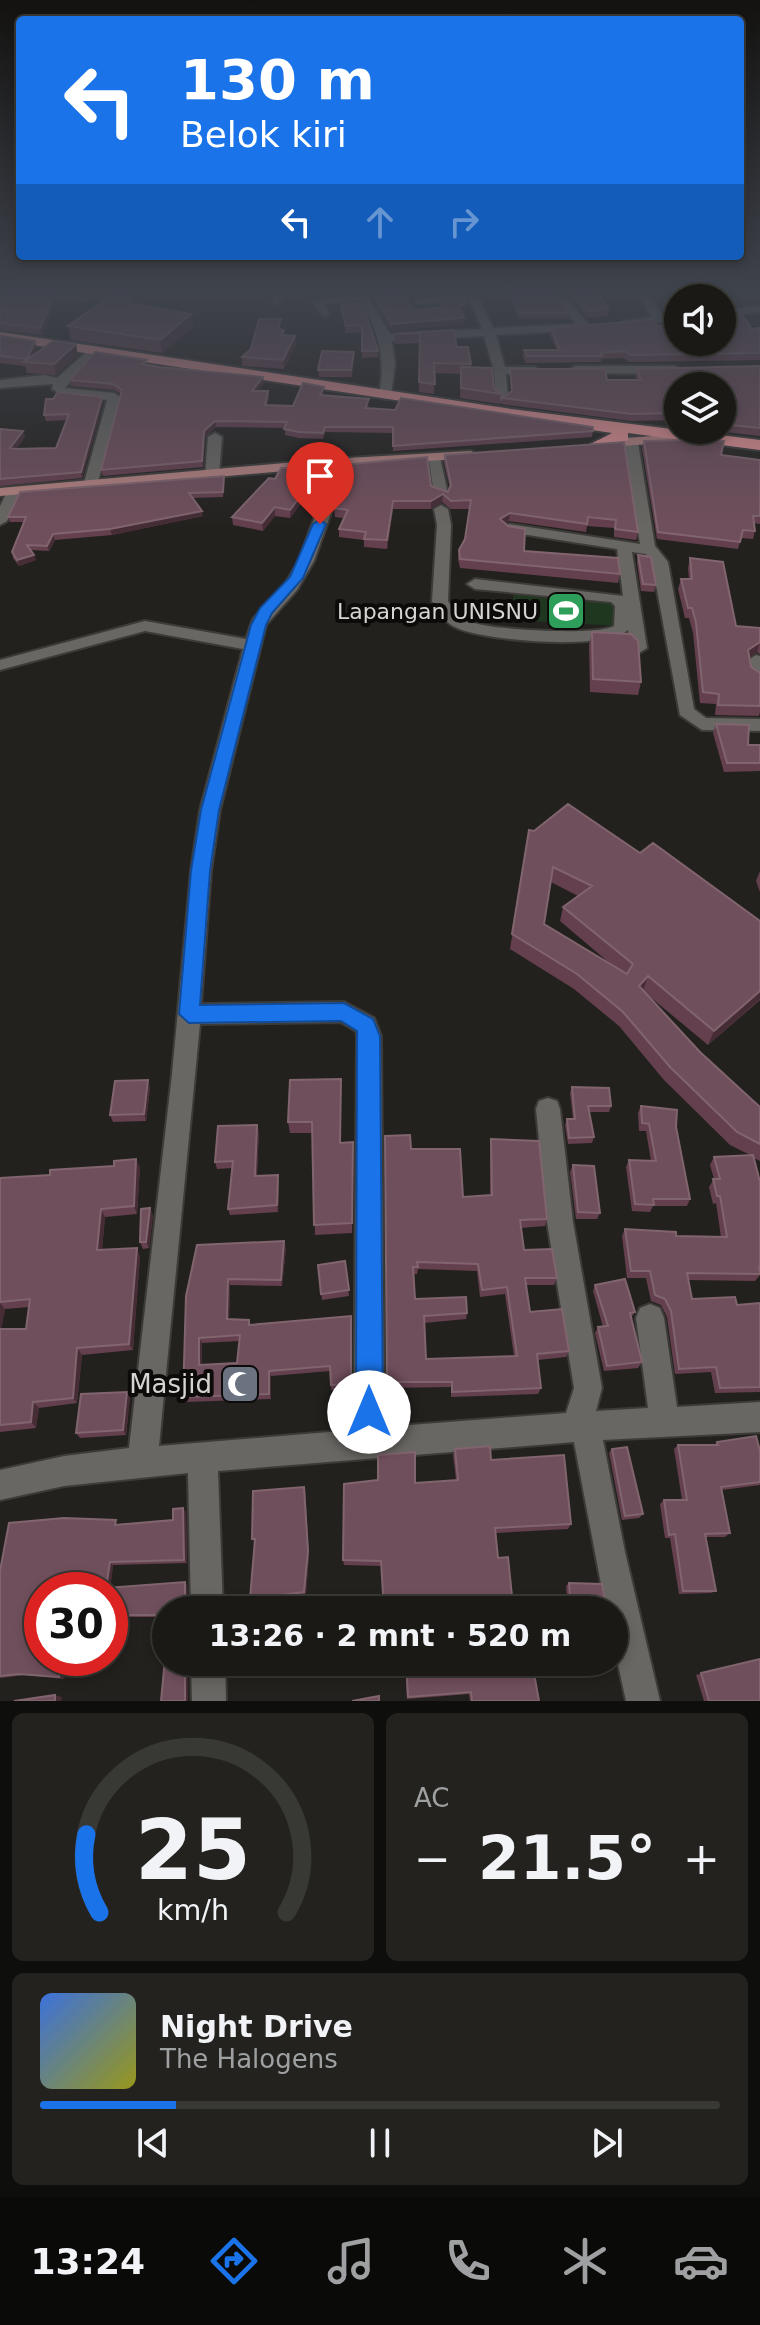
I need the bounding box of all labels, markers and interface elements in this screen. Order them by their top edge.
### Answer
text: 130 m [180,47,375,112]
icon: left [48,48,152,152]
text: Belok kiri [180,114,347,155]
icon: left [274,200,318,244]
icon: ahead [358,200,402,244]
icon: right [442,200,486,244]
map controls [664,284,736,444]
button: sound [664,284,736,356]
button: layers [664,372,736,444]
pin [286,442,354,524]
icon: arrive [298,454,342,498]
sports icon: Lapangan UNISNU [545,590,587,632]
place label: Lapangan UNISNU [337,599,538,624]
mosque icon: Masjid [219,1363,261,1405]
place label: Masjid [129,1369,212,1399]
position arrow [327,1370,411,1454]
speed limit sign: 30 [24,1572,128,1676]
text: 13:26 · 2 mnt · 520 m [209,1618,571,1653]
text: AC [414,1783,449,1813]
text: 25 [135,1802,251,1899]
text: 21.5° [478,1823,656,1893]
text: − [414,1833,451,1884]
text: + [683,1833,720,1884]
text: km/h [157,1893,229,1927]
text: Night Drive [160,2009,353,2044]
text: The Halogens [160,2044,338,2074]
icon: previous [131,2121,175,2165]
icon: pause [358,2121,402,2165]
icon: next [585,2121,629,2165]
icon: directions [206,2233,262,2289]
icon: music [323,2233,379,2289]
icon: phone [440,2233,496,2289]
icon: climate [557,2233,613,2289]
icon: car [673,2233,729,2289]
text: 13:24 [30,2241,145,2282]

